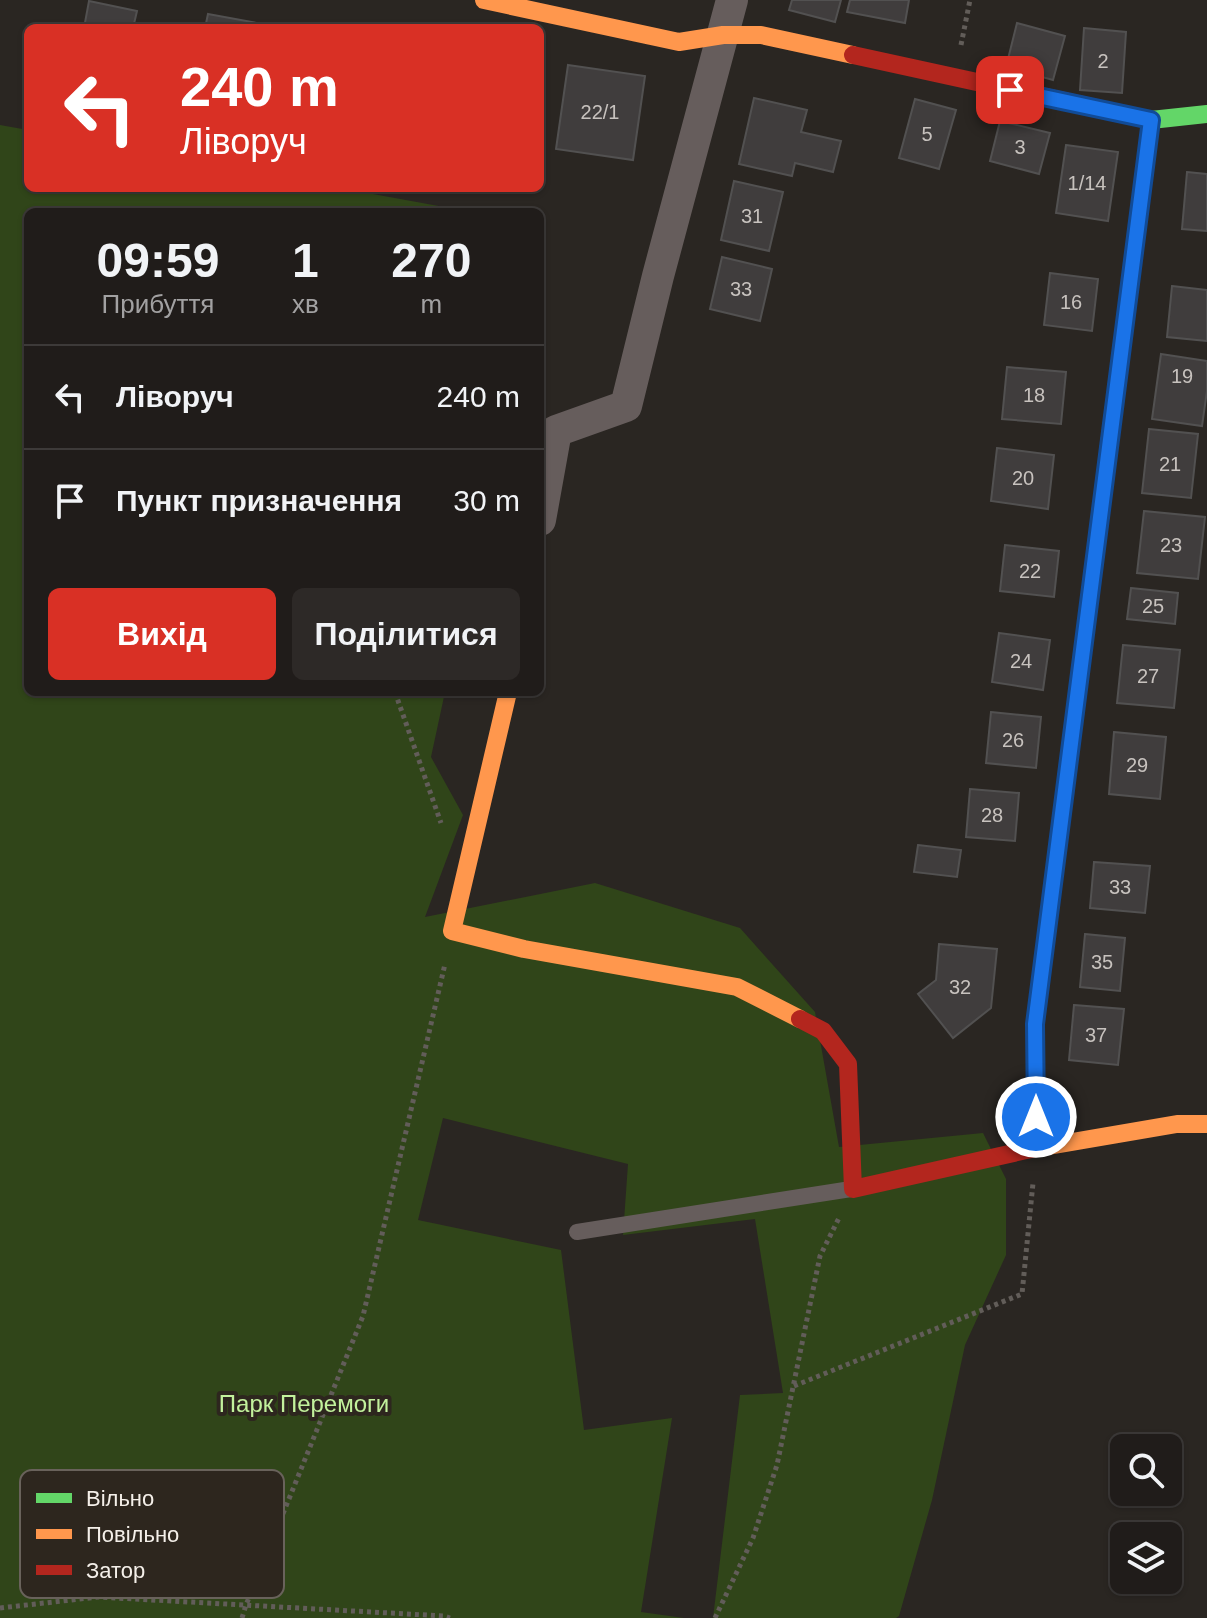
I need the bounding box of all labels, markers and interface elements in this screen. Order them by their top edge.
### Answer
house number: 2 [1097,50,1109,72]
text: 240 m [180,55,339,118]
icon: left [48,56,152,160]
pin [976,56,1044,124]
icon: arrive [988,68,1032,112]
house number: 22/1 [581,101,619,123]
text: Ліворуч [180,121,307,162]
house number: 5 [921,123,933,145]
house number: 3 [1014,136,1026,158]
house number: 1/14 [1068,172,1106,194]
house number: 31 [741,205,763,227]
text: 09:59 [97,234,219,287]
text: 1 [292,234,319,287]
text: 270 [391,234,471,287]
house number: 33 [730,278,752,300]
text: Прибуття [102,289,214,319]
text: хв [292,289,319,319]
text: m [421,289,442,319]
house number: 16 [1060,291,1082,313]
house number: 19 [1171,365,1193,387]
icon: left [48,375,92,419]
text: Ліворуч [116,380,234,413]
text: 240 m [437,380,520,413]
house number: 18 [1023,384,1045,406]
house number: 21 [1159,453,1181,475]
house number: 20 [1012,467,1034,489]
icon: arrive [48,479,92,523]
text: Пункт призначення [116,484,402,517]
text: 30 m [453,484,520,517]
house number: 23 [1160,534,1182,556]
house number: 22 [1019,560,1041,582]
button: Вихід [48,588,276,680]
button: Поділитися [292,588,520,680]
house number: 25 [1142,595,1164,617]
house number: 24 [1010,650,1032,672]
house number: 27 [1137,665,1159,687]
house number: 26 [1002,729,1024,751]
house number: 29 [1126,754,1148,776]
house number: 28 [981,804,1003,826]
house number: 33 [1109,876,1131,898]
house number: 35 [1091,951,1113,973]
house number: 32 [949,976,971,998]
house number: 37 [1085,1024,1107,1046]
position arrow [994,1075,1078,1159]
park label: Парк Перемоги [219,1390,389,1417]
map controls [1110,1434,1182,1594]
button: search [1110,1434,1182,1506]
legend [20,1470,284,1598]
text: Вільно [86,1486,154,1511]
text: Повільно [86,1522,179,1547]
button: layers [1110,1522,1182,1594]
text: Затор [86,1558,145,1583]

